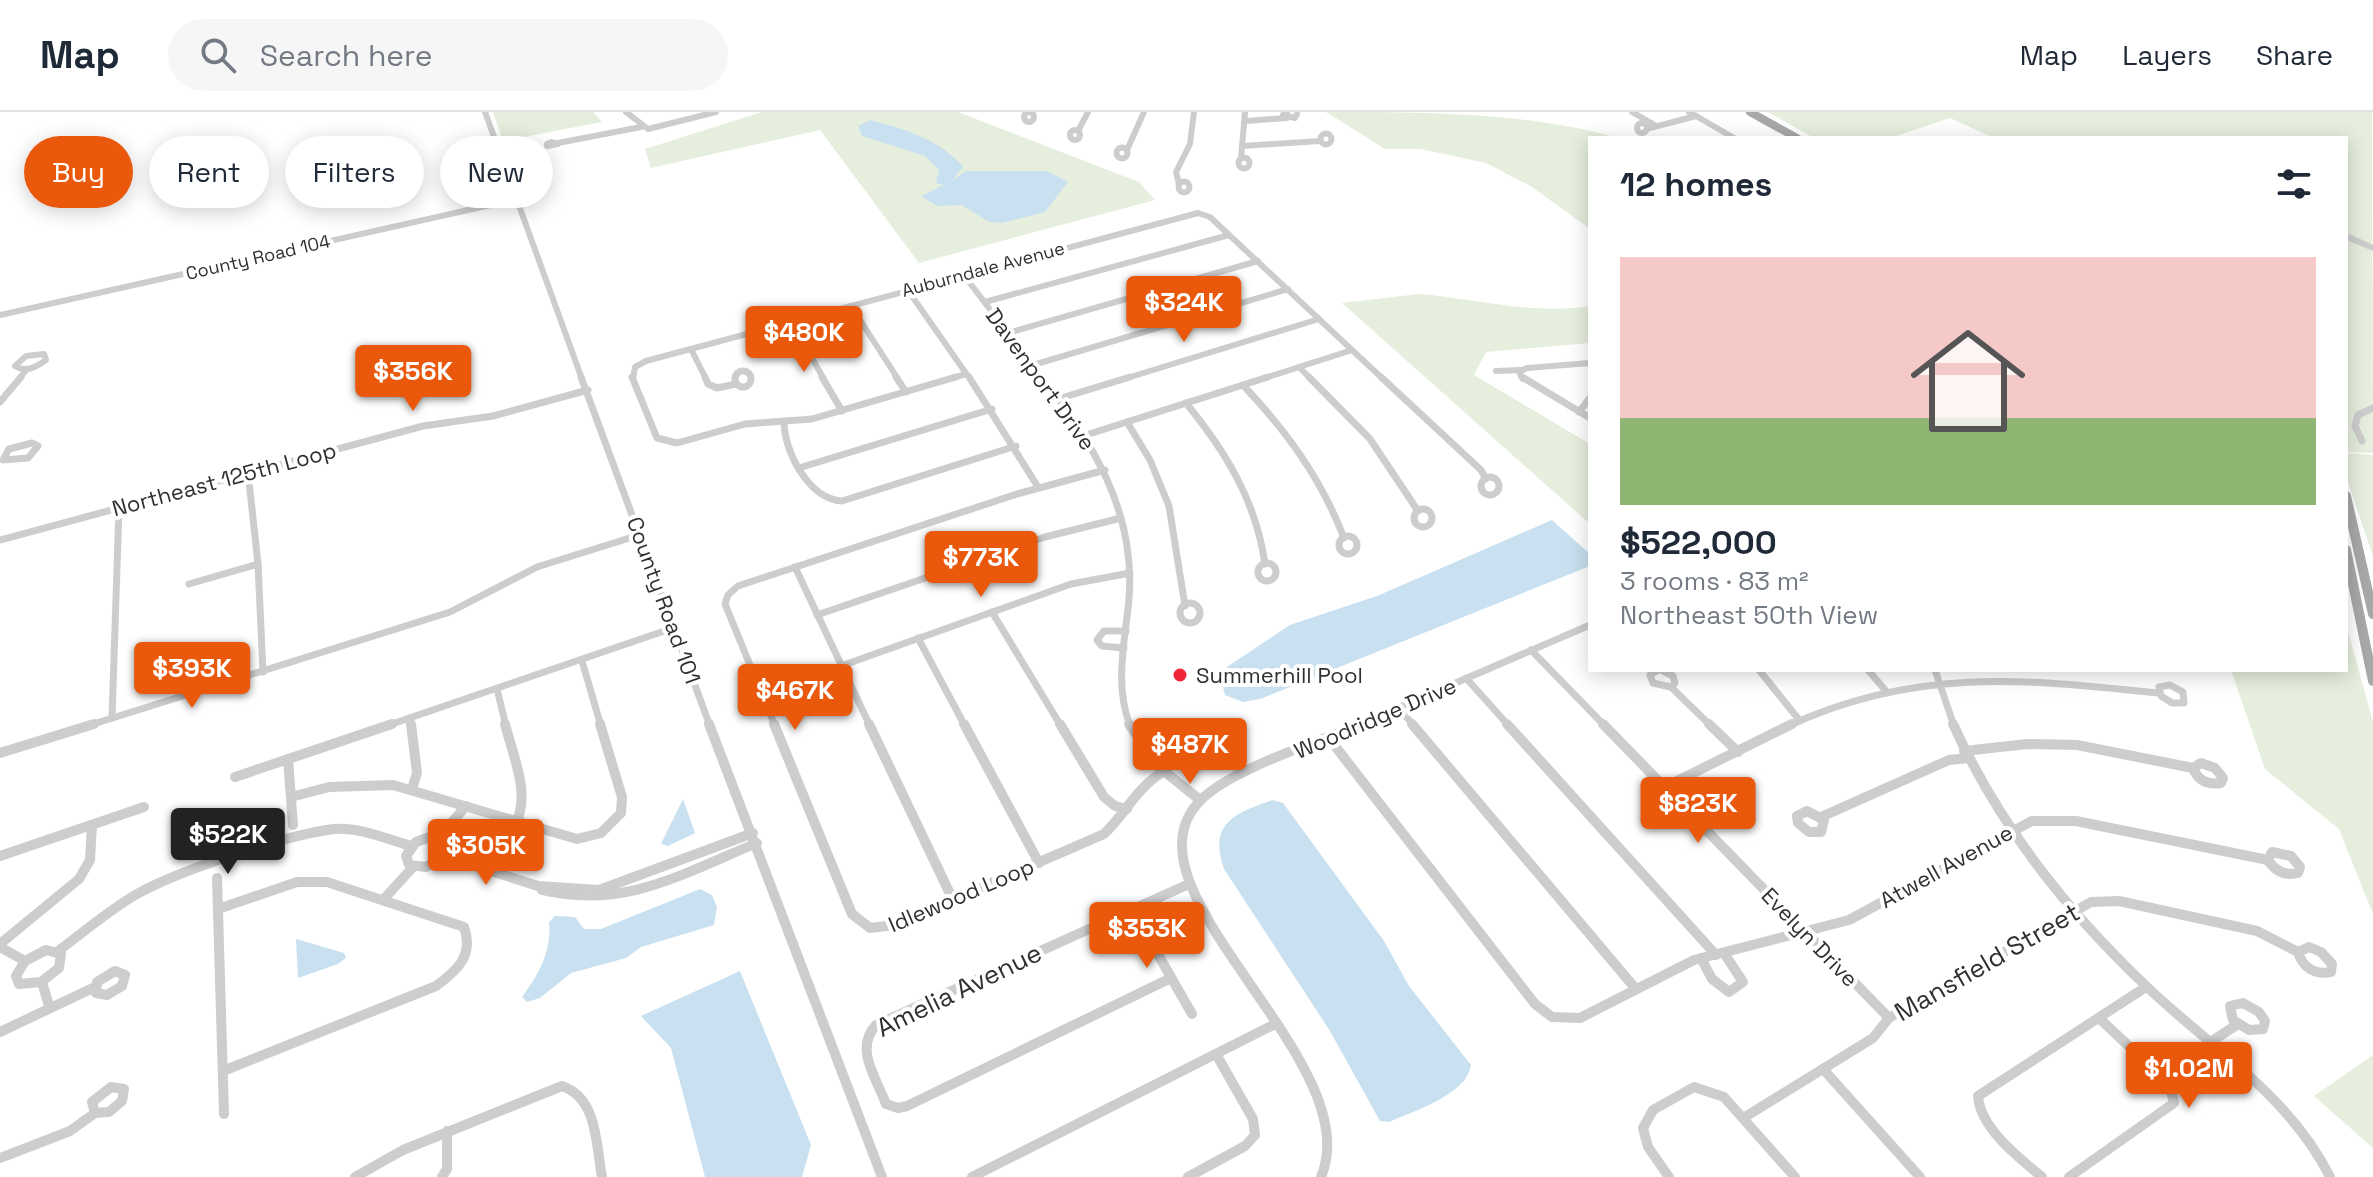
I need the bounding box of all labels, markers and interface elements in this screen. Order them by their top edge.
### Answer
search box [168,19,728,91]
text: Map [40,31,120,79]
icon: search [196,33,240,77]
text: Search here [260,36,433,75]
text: Map [2020,37,2078,73]
text: Layers [2122,37,2212,73]
text: Share [2256,37,2333,73]
chip: Buy [24,136,133,208]
chip: Rent [149,136,269,208]
chip: Filters [285,136,424,208]
chip: New [440,136,553,208]
icon: filters [2272,162,2316,206]
text: 12 homes [1620,163,1772,206]
street label: County Road 104 [184,229,332,285]
street label: Auburndale Avenue [899,236,1067,302]
pin: $324K [1128,276,1240,344]
text: $324K [1144,285,1224,319]
street label: Davenport Drive [980,302,1102,456]
pin: $480K [748,306,860,374]
icon: home [1896,309,2040,453]
text: $480K [763,315,845,349]
pin: $356K [357,345,469,413]
text: $356K [373,354,453,388]
street label: Northeast 125th Loop [109,436,339,522]
street label: County Road 101 [621,513,707,687]
text: $522,000 [1620,521,1777,564]
pin: $773K [925,531,1037,599]
text: $773K [943,540,1019,574]
text: 3 rooms · 83 m² [1620,564,1809,598]
text: Northeast 50th View [1620,598,1878,632]
pin: $393K [136,642,248,710]
text: $393K [152,651,232,685]
place label: Summerhill Pool [1196,661,1363,689]
pin: $467K [739,664,851,732]
marker: Summerhill Pool [1171,666,1189,684]
street label: Woodridge Drive [1290,671,1460,765]
text: $467K [756,673,834,707]
pin: $487K [1134,718,1246,786]
text: $487K [1151,727,1229,761]
pin: $823K [1642,777,1754,845]
text: $823K [1659,786,1737,820]
pin: $522K [172,808,284,876]
text: $522K [189,817,267,851]
street label: Atwell Avenue [1875,818,2017,914]
pin: $305K [430,819,542,887]
text: $305K [446,828,526,862]
street label: Idlewood Loop [884,852,1038,938]
street label: Evelyn Drive [1756,881,1864,993]
street label: Mansfield Street [1888,895,2086,1029]
pin: $353K [1091,902,1203,970]
text: $353K [1107,911,1187,945]
street label: Amelia Avenue [871,935,1047,1045]
pin: $1.02M [2124,1042,2254,1110]
text: $1.02M [2144,1051,2234,1085]

